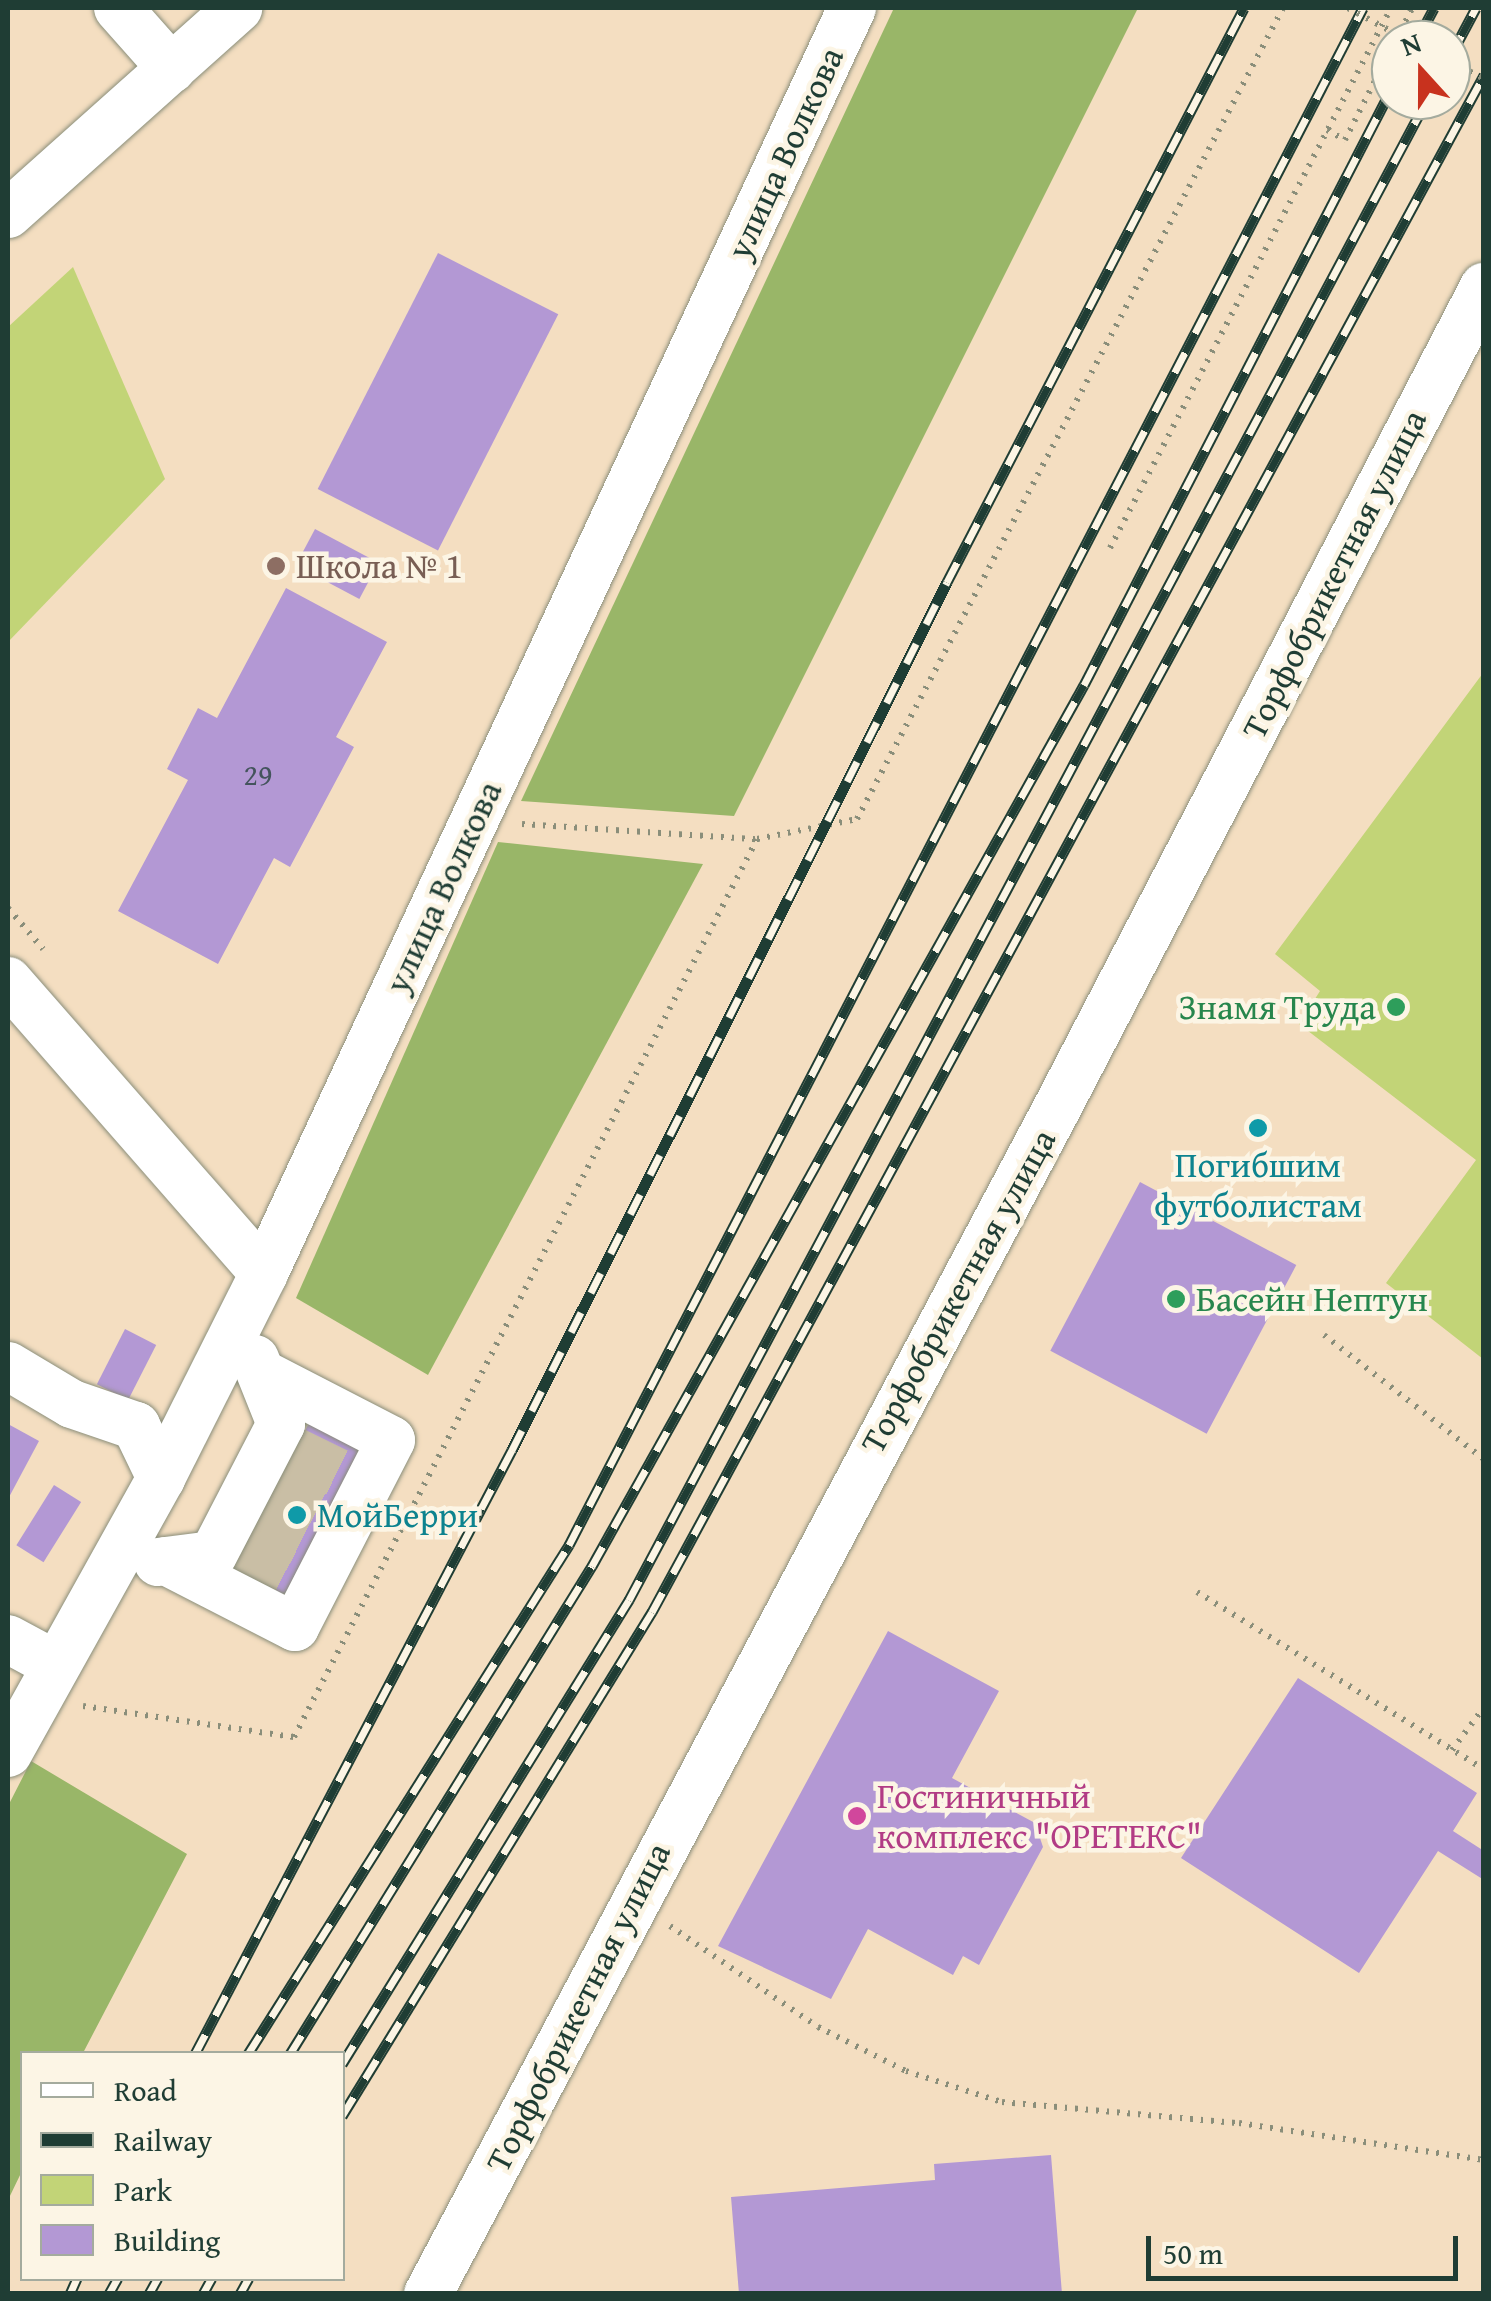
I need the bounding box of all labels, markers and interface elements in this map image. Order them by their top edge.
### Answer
north arrow [1371,20,1471,120]
text: N [1395,21,1427,66]
street label: улица Волкова [718,40,852,266]
street label: Торфобрикетная улица [1233,402,1435,746]
place label: Школа № 1 [296,545,463,587]
marker: Школа № 1 [265,555,287,577]
house number: 29 [244,756,272,792]
street label: улица Волкова [376,774,510,1000]
place label: Знамя Труда [1178,986,1376,1028]
marker: Знамя Труда [1385,996,1407,1018]
marker: Погибшим футболистам [1247,1117,1269,1139]
street label: Торфобрикетная улица [851,1122,1065,1460]
place label: Погибшим футболистам [1154,1144,1362,1226]
place label: Басейн Нептун [1196,1278,1428,1320]
marker: Басейн Нептун [1165,1288,1187,1310]
place label: МойБерри [317,1494,478,1536]
marker: МойБерри [286,1504,308,1526]
place label: Гостиничный комплекс "ОРЕТЕКС" [877,1775,1202,1857]
marker: Гостиничный комплекс "ОРЕТЕКС" [846,1805,868,1827]
street label: Торфобрикетная улица [477,1835,679,2179]
legend [20,2051,345,2281]
text: Road [114,2068,177,2112]
text: Railway [114,2118,212,2162]
text: Park [114,2168,172,2212]
scale bar [1151,2216,1464,2278]
text: Building [114,2218,220,2262]
text: 50 m [1163,2231,1223,2275]

